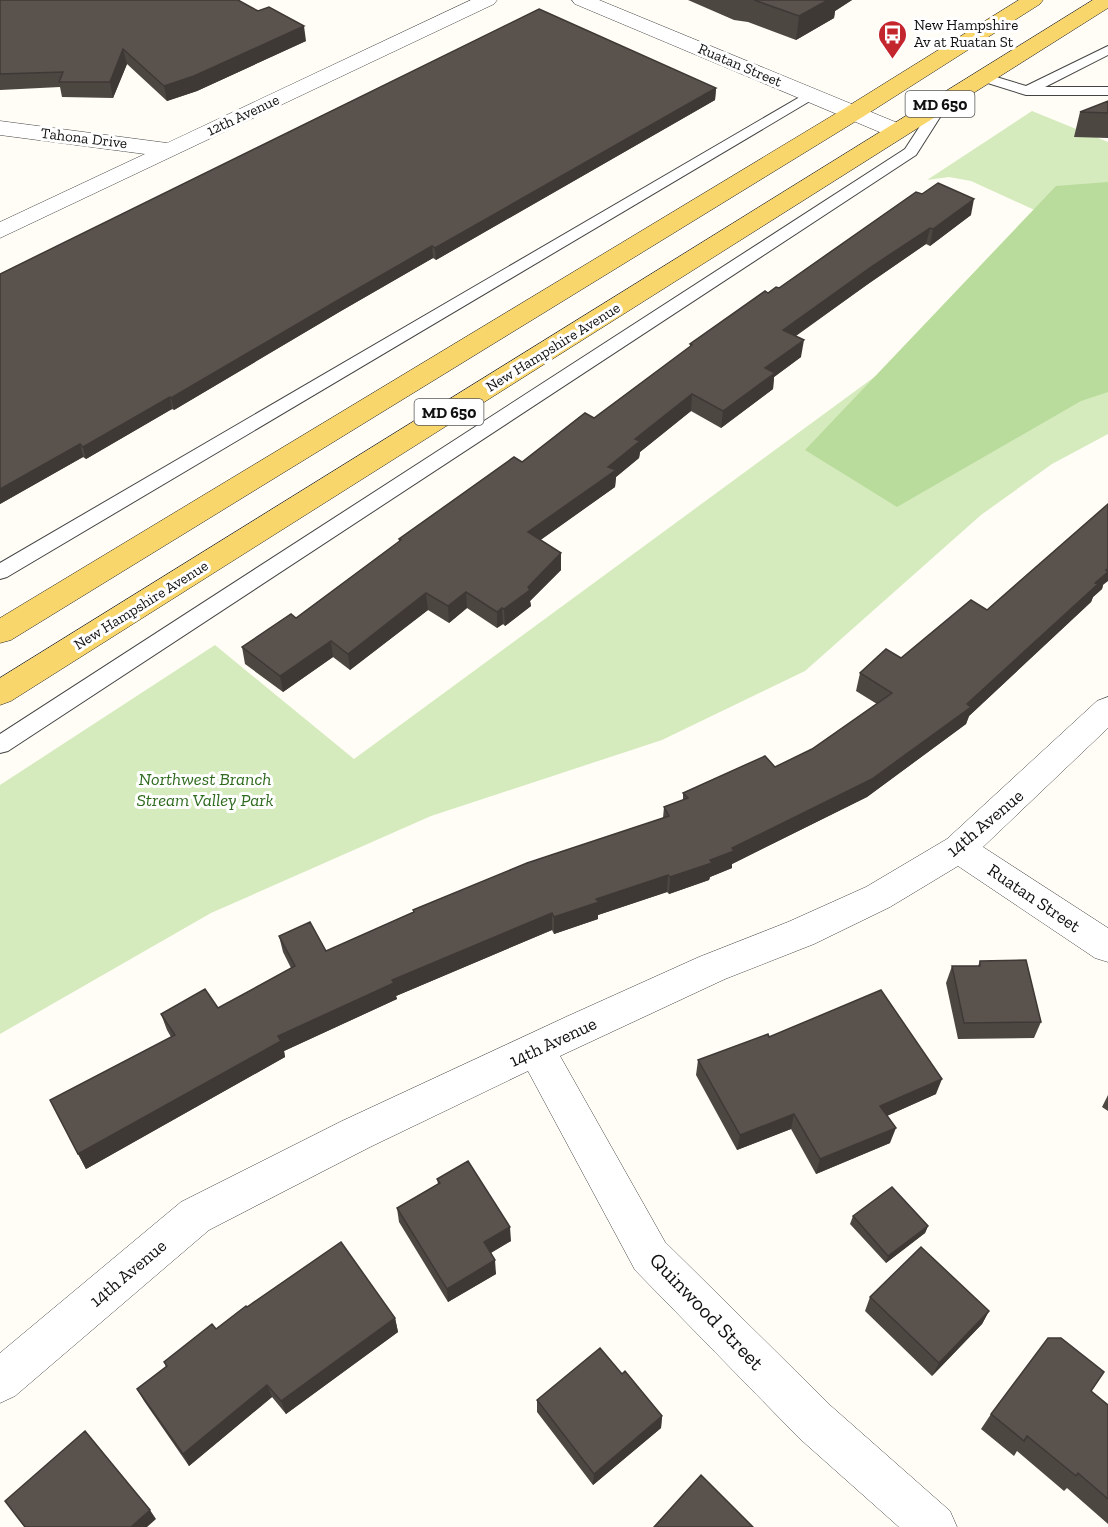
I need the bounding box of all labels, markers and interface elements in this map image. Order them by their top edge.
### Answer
place label: New Hampshire Av at Ruatan St [914,16,1018,51]
bus stop icon: New Hampshire Av at Ruatan St [877,18,909,60]
street label: Ruatan Street [695,39,785,91]
street label: 12th Avenue [204,90,282,140]
road number: MD 650 [906,91,974,117]
street label: Tahona Drive [40,124,128,152]
street label: New Hampshire Avenue [483,298,623,396]
road number: MD 650 [414,399,484,425]
street label: New Hampshire Avenue [71,556,211,654]
park label: Northwest Branch Stream Valley Park [136,768,274,811]
street label: 14th Avenue [942,784,1028,862]
street label: Ruatan Street [983,859,1085,937]
street label: 14th Avenue [506,1012,600,1072]
street label: 14th Avenue [85,1234,171,1312]
street label: Quinwood Street [645,1247,770,1375]

